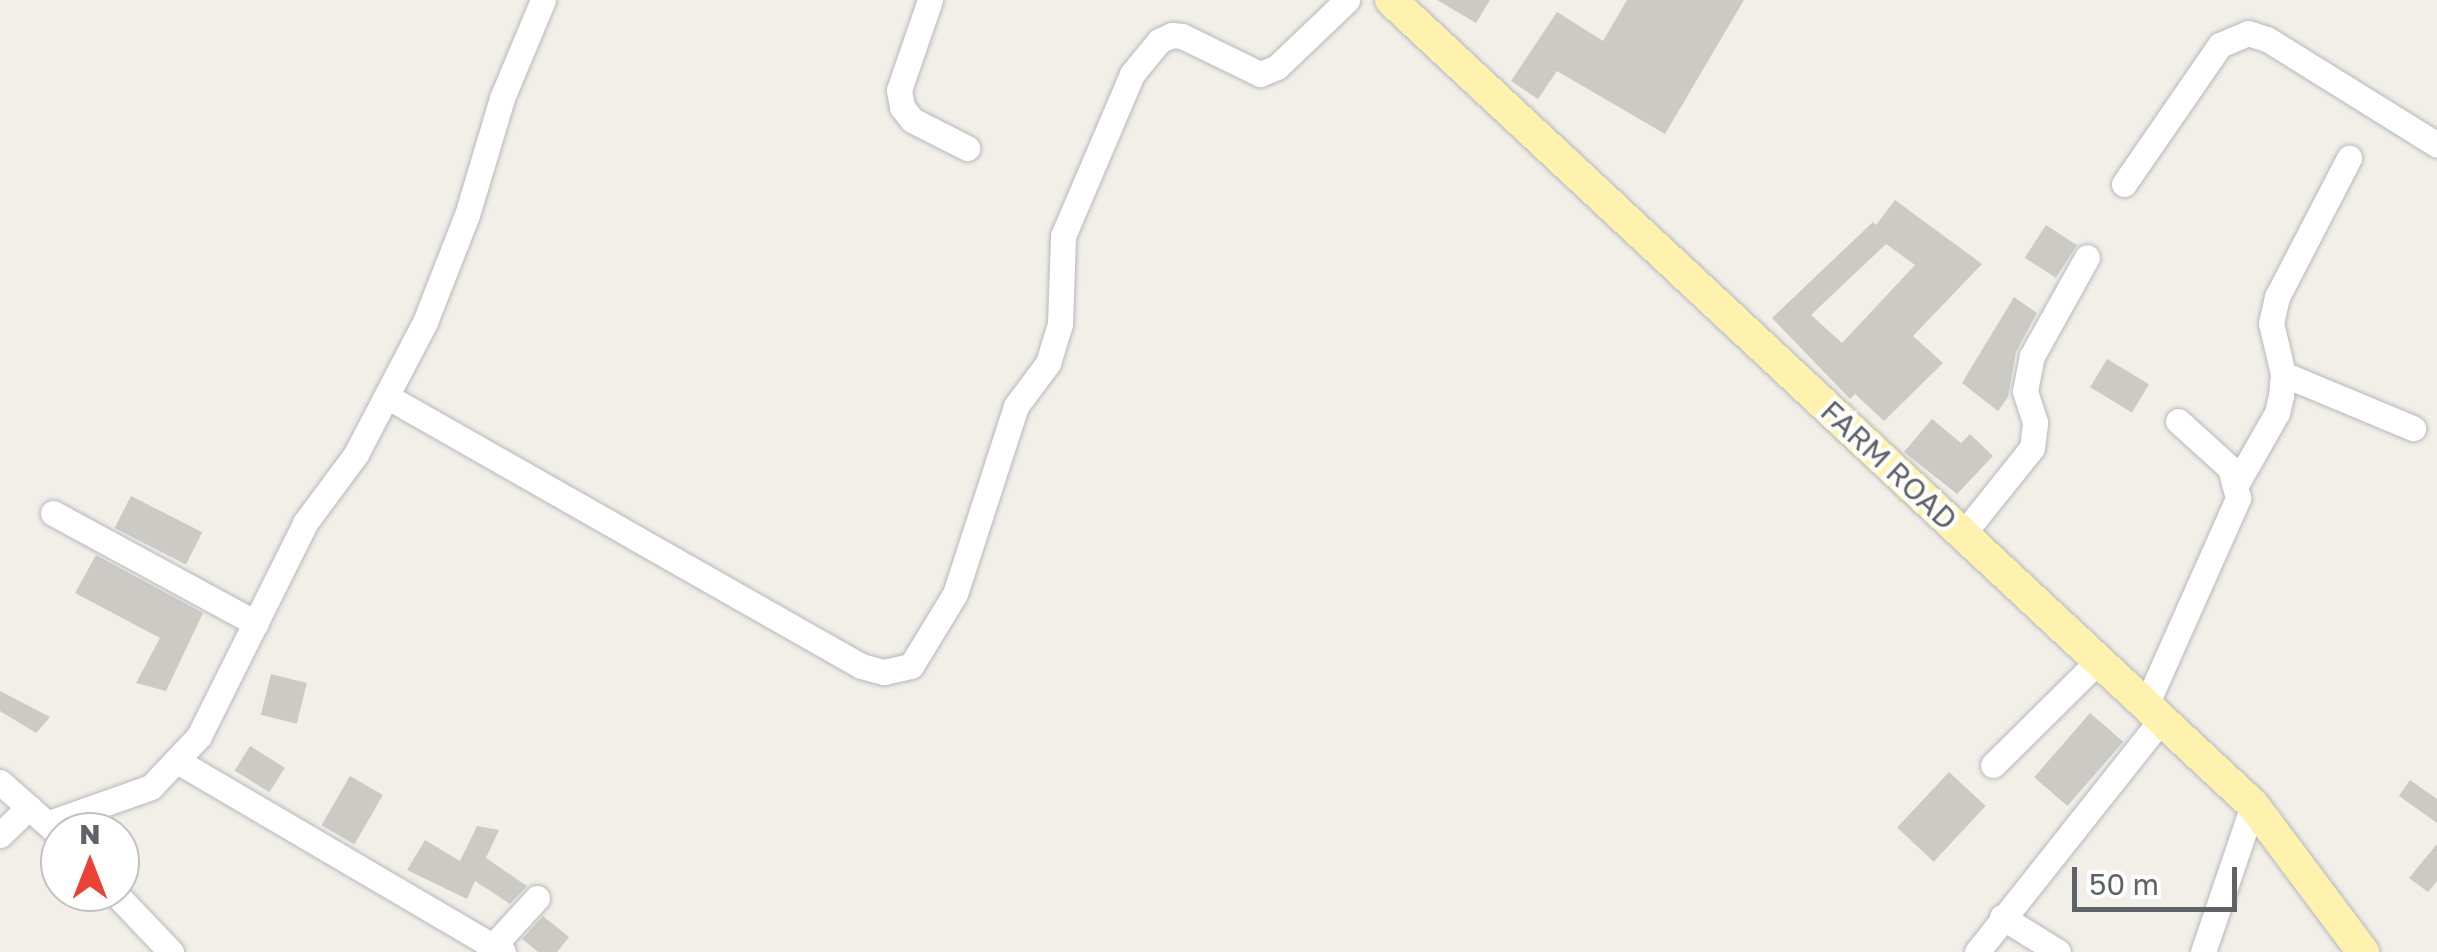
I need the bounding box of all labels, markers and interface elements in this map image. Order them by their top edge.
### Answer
street label: FARM ROAD [1813,393,1965,537]
north arrow [40,812,140,912]
text: N [79,817,101,850]
scale bar [2077,847,2242,909]
text: 50 m [2089,866,2159,902]

